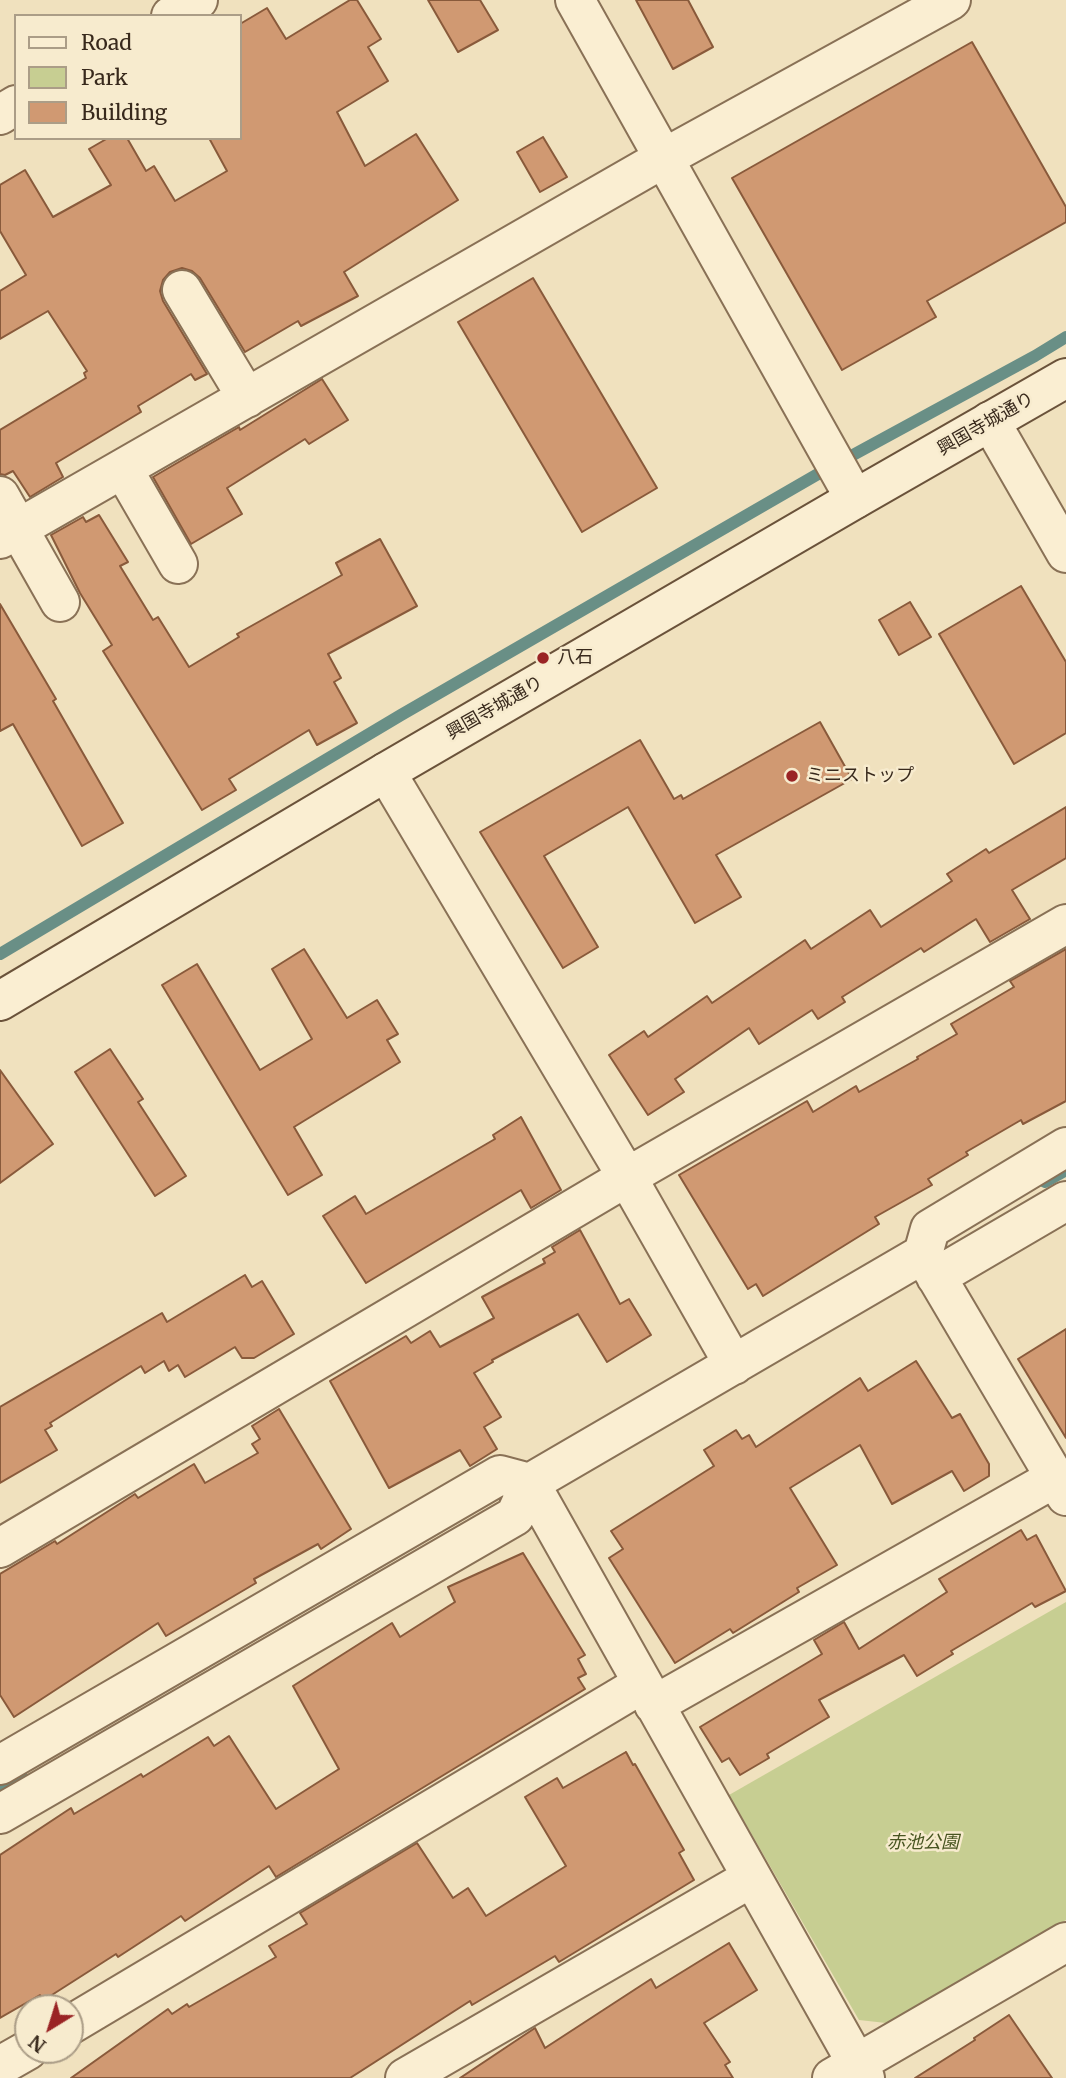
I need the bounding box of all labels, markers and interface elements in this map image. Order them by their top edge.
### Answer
legend [14,14,242,140]
text: Road [81,29,132,56]
text: Park [81,64,128,91]
text: Building [81,99,167,126]
street label: 興国寺城通り [934,388,1038,460]
place label: 八石 [557,647,593,669]
marker: 八石 [535,650,551,666]
street label: 興国寺城通り [443,672,547,744]
place label: ミニストップ [806,765,914,787]
marker: ミニストップ [784,768,800,784]
park label: 赤池公園 [887,1832,959,1854]
north arrow [14,1994,84,2064]
text: N [24,2030,51,2058]

